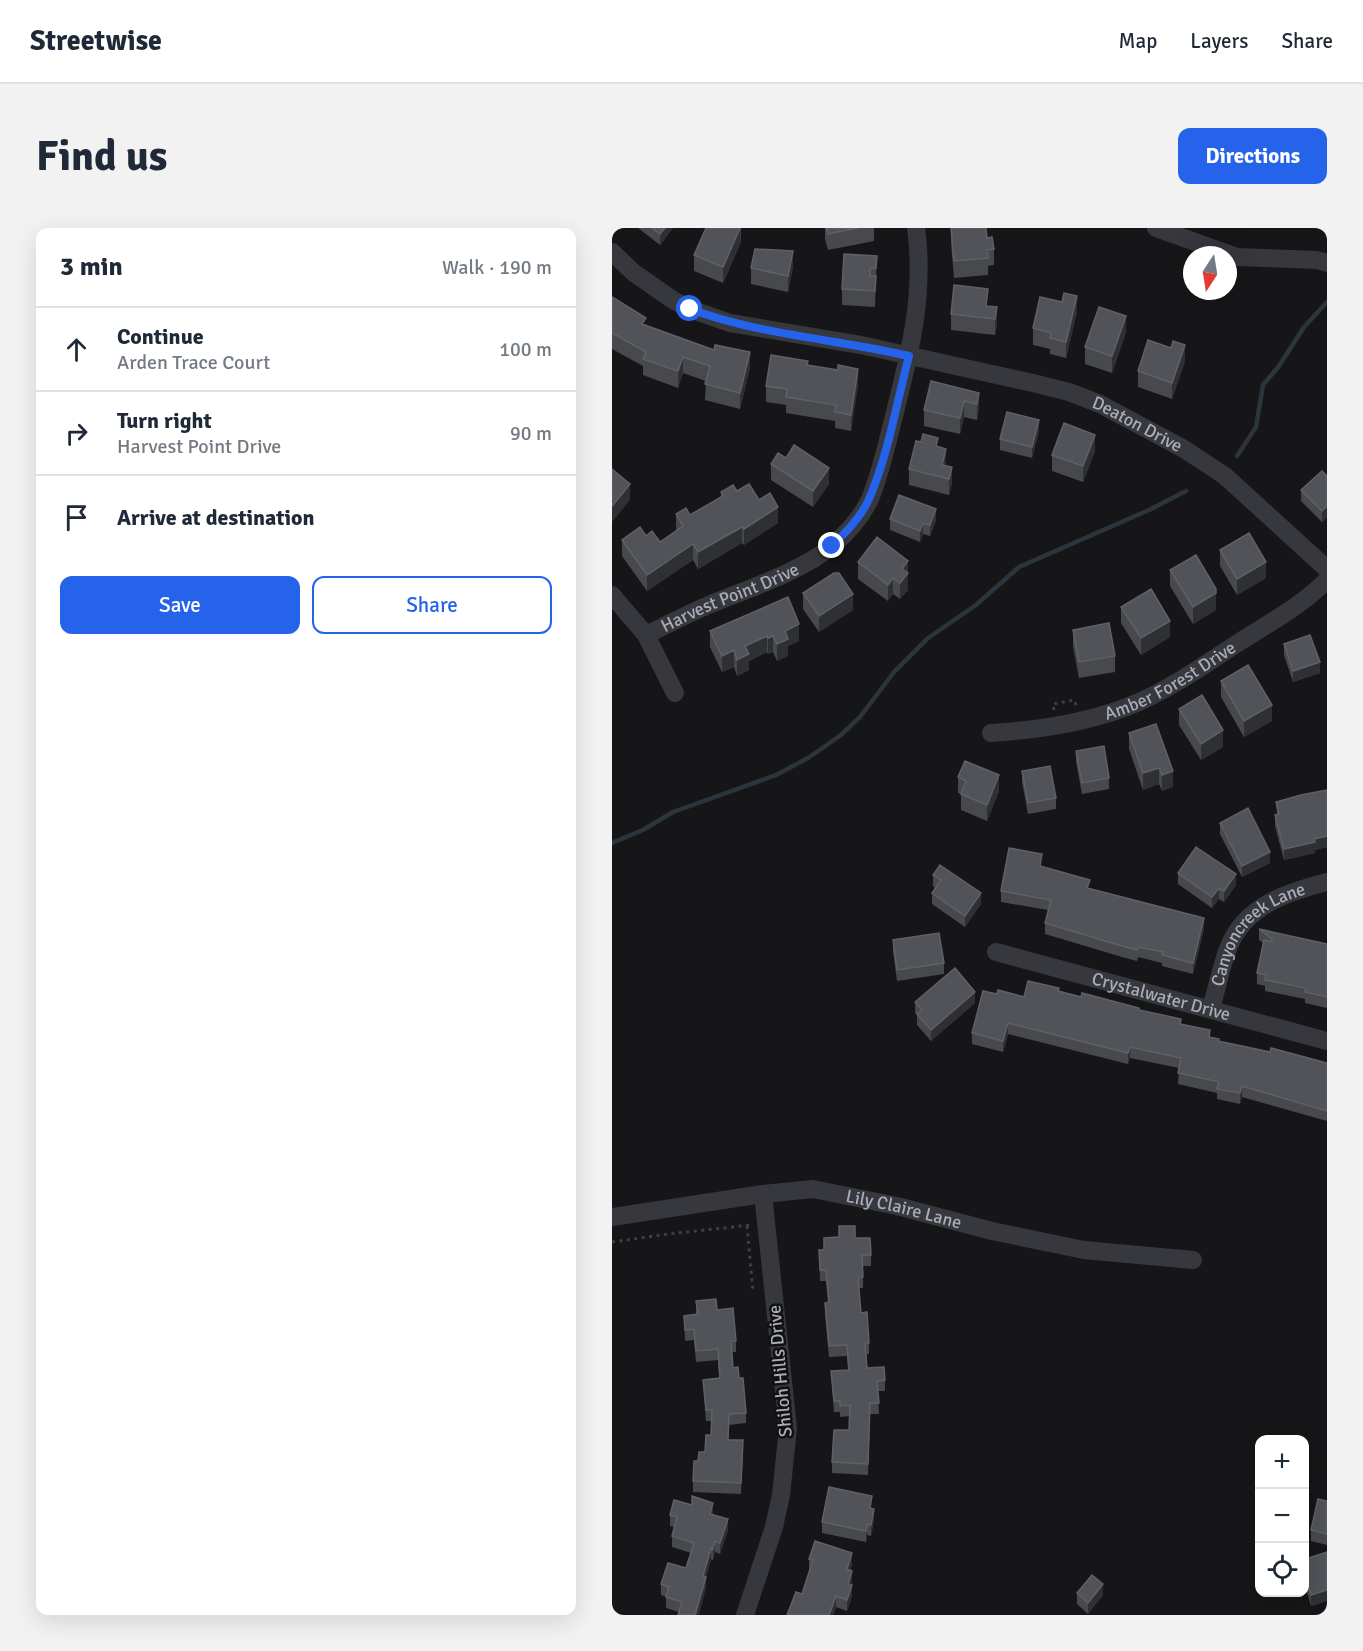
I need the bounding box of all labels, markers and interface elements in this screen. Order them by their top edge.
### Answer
text: Streetwise [30,24,162,58]
text: Map [1119,28,1157,54]
text: Layers [1190,28,1248,54]
text: Share [1281,28,1333,54]
button: Directions [1178,128,1327,184]
text: Find us [36,131,167,182]
north arrow [1183,246,1237,300]
text: 3 min [60,251,123,283]
text: Walk · 190 m [442,255,552,280]
route start [676,295,702,321]
text: Continue [117,323,204,350]
icon: ahead [60,333,93,366]
text: 100 m [499,337,552,362]
text: Arden Trace Court [117,350,270,375]
street label: Deaton Drive [1089,391,1186,457]
text: Turn right [117,407,212,434]
icon: right [60,417,93,450]
text: 90 m [510,421,552,446]
text: Harvest Point Drive [117,434,281,459]
icon: arrive [60,501,93,534]
text: Arrive at destination [117,504,314,531]
route end [818,532,844,558]
street label: Harvest Point Drive [657,558,803,637]
button: Save [60,576,300,634]
button: Share [312,576,552,634]
street label: Amber Forest Drive [1102,636,1240,725]
street label: Canyoncreek Lane [1206,878,1308,988]
street label: Crystalwater Drive [1089,967,1233,1026]
street label: Lily Claire Lane [844,1185,964,1234]
street label: Shiloh Hills Drive [763,1304,797,1438]
map controls [1255,1435,1309,1597]
button: + [1255,1435,1309,1489]
button: − [1255,1489,1309,1543]
button: locate [1255,1543,1309,1597]

